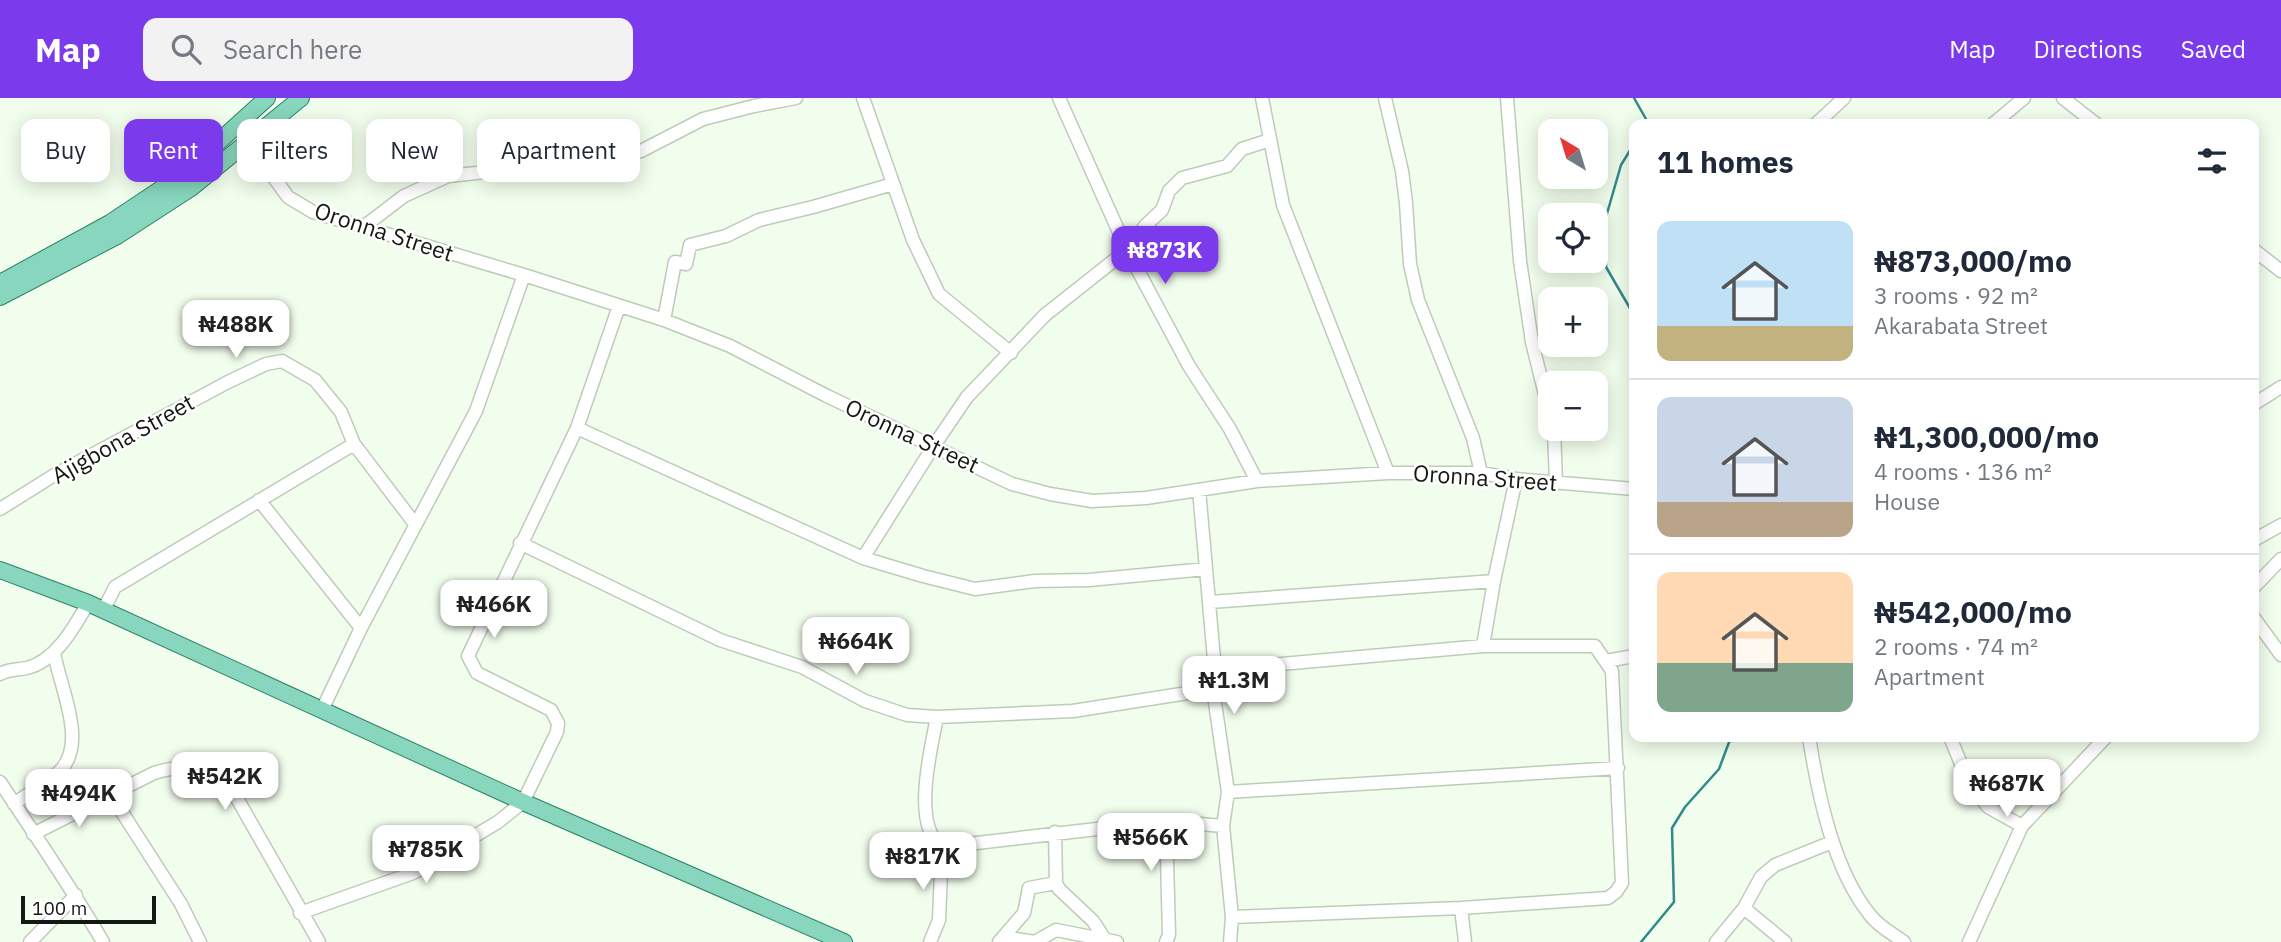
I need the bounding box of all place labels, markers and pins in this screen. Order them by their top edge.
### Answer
pin: ₦873K [1116,226,1214,286]
pin: ₦488K [187,300,285,360]
pin: ₦466K [445,580,543,640]
pin: ₦664K [807,618,905,677]
pin: ₦1.3M [1185,656,1283,716]
pin: ₦542K [176,752,274,812]
pin: ₦687K [1958,760,2056,819]
pin: ₦494K [30,770,128,829]
pin: ₦566K [1102,814,1200,873]
pin: ₦785K [377,826,475,885]
pin: ₦817K [874,832,972,892]

